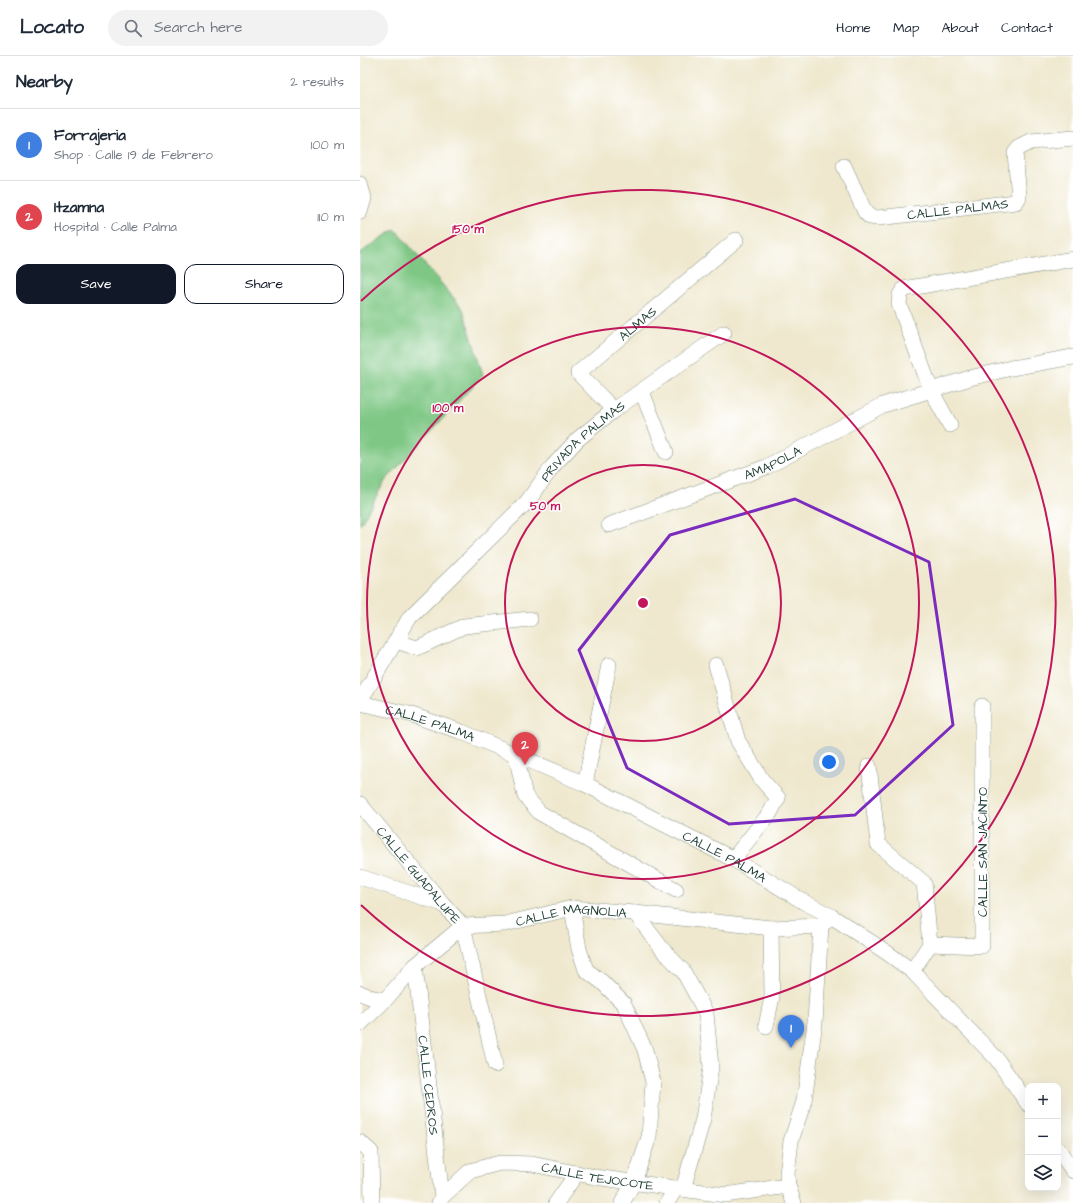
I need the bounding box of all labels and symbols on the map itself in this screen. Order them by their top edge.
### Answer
street label: CALLE PALMAS [906,195,1009,225]
text: 150 m [452,221,485,238]
street label: ALMAS [615,303,661,345]
street label: PRIVADA PALMAS [537,397,629,485]
text: 100 m [433,400,464,417]
street label: AMAPOLA [741,442,805,484]
text: 50 m [530,498,561,515]
centre of rings [636,596,650,610]
street label: CALLE PALMA [384,701,478,747]
pin: 2 [512,732,538,765]
your location [819,752,839,772]
street label: CALLE SAN JACINTO [974,787,992,917]
street label: CALLE GUADALUPE [372,823,465,928]
street label: CALLE PALMA [679,827,770,888]
street label: CALLE MAGNOLIA [514,900,628,931]
pin: 1 [778,1015,804,1048]
street label: CALLE CEDROS [413,1034,443,1136]
street label: CALLE TEJOCOTE [540,1158,655,1195]

